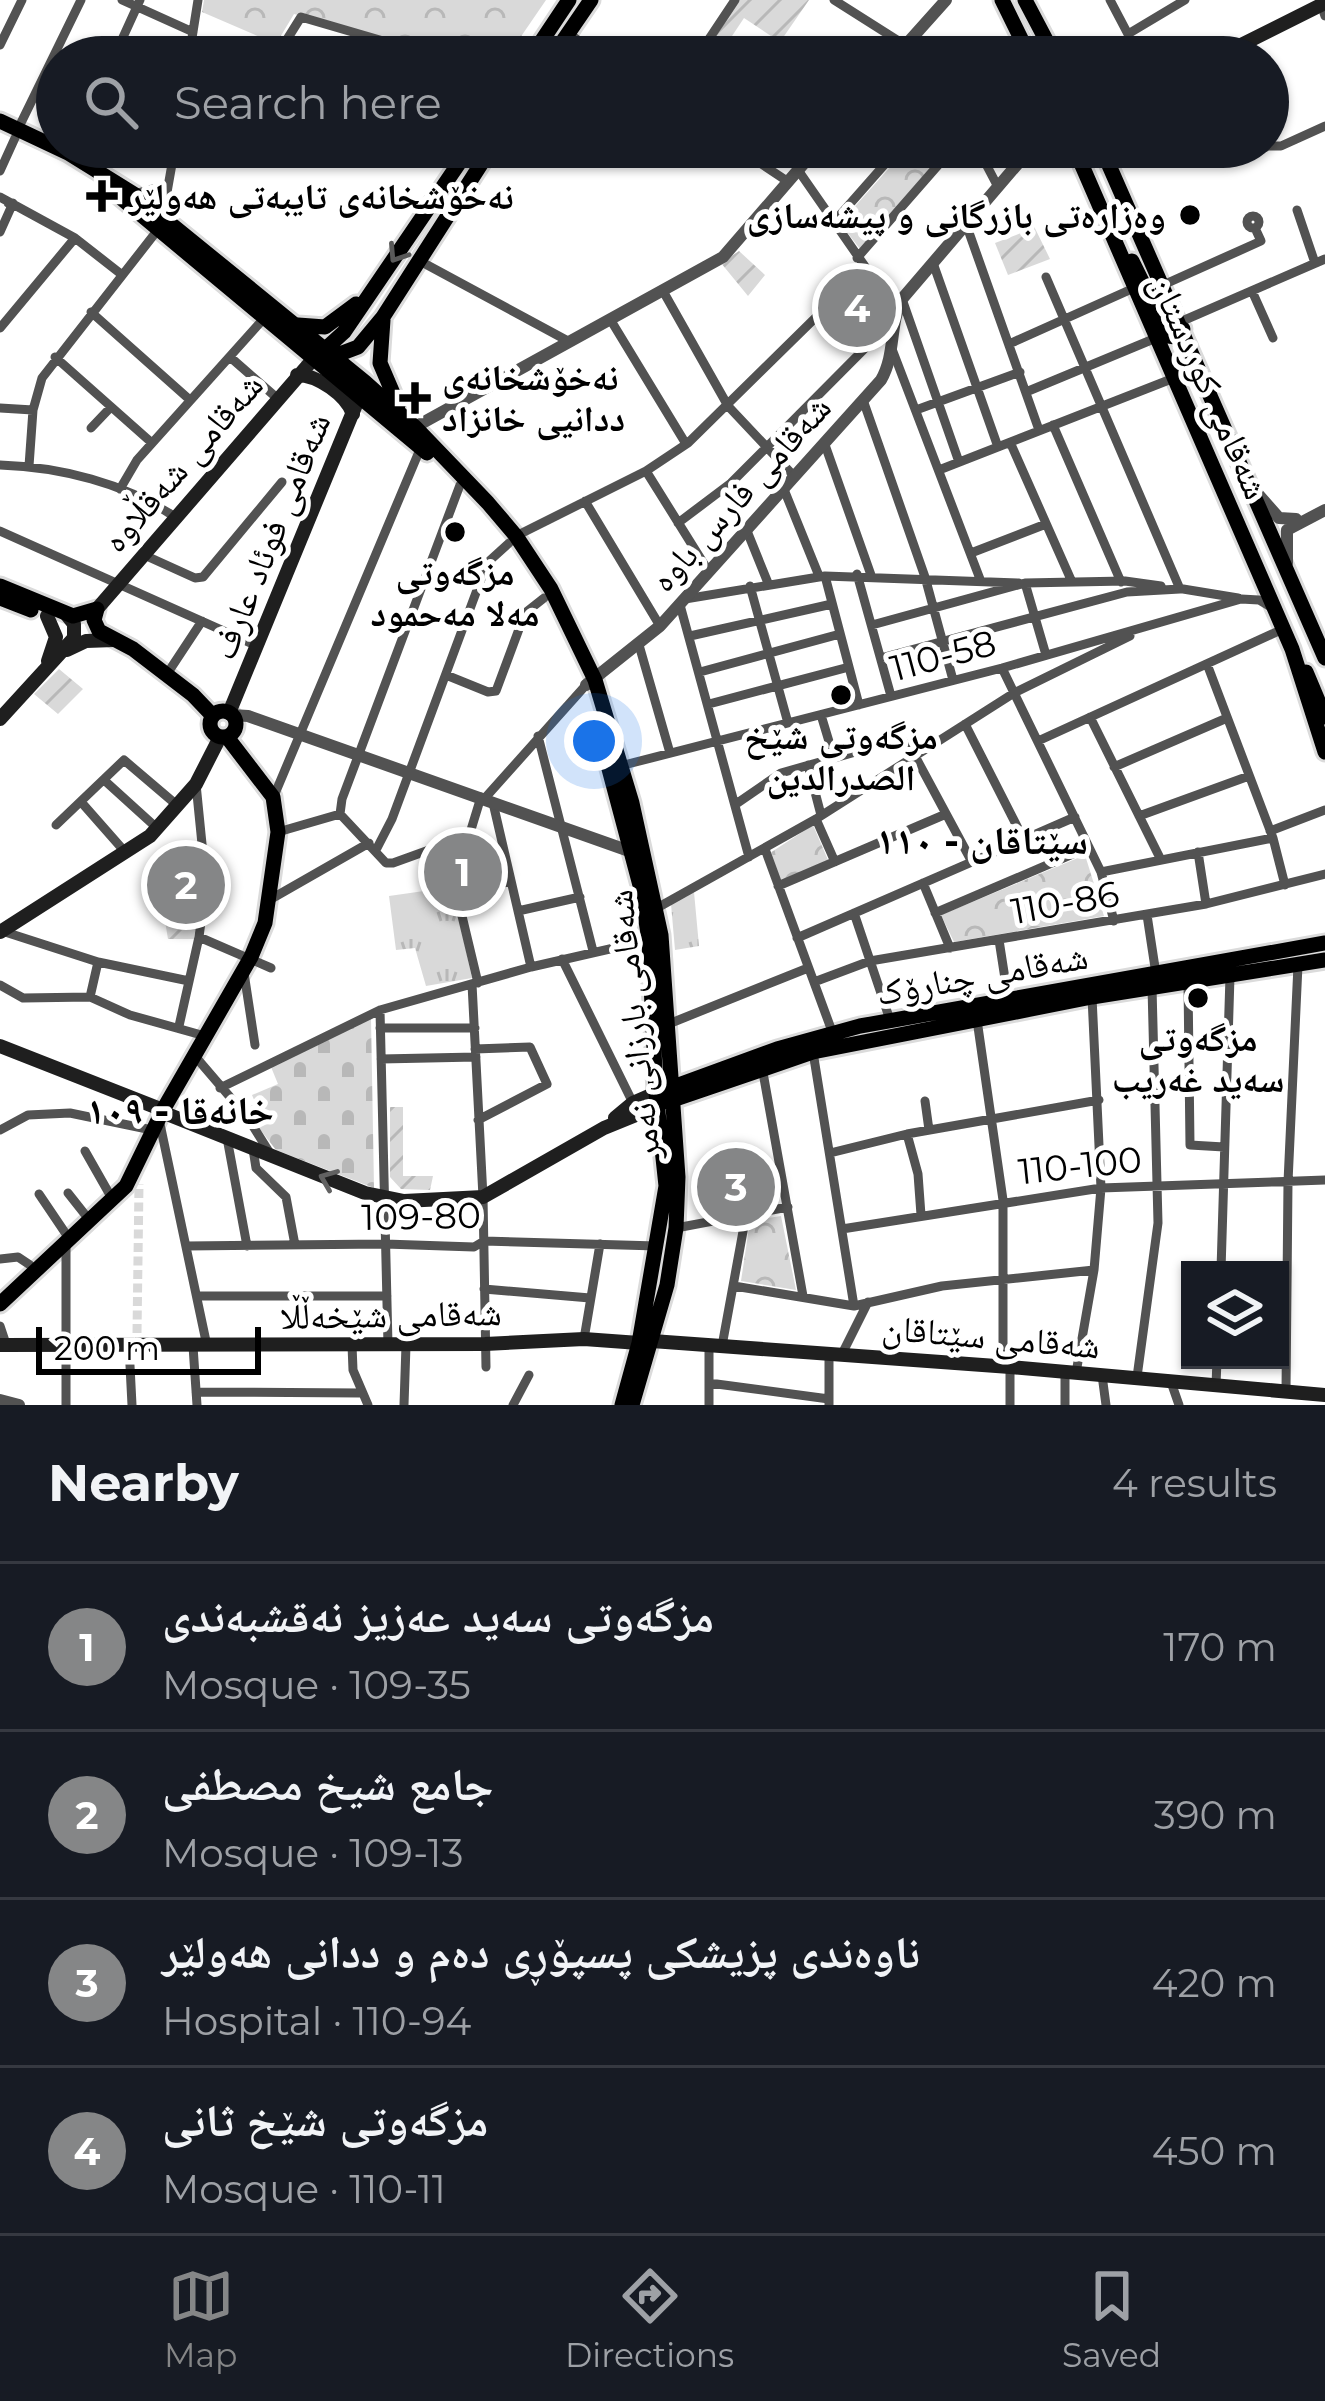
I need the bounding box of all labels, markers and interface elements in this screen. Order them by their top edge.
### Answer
search box [36,36,1289,168]
icon: search [78,69,144,135]
text: Search here [174,75,442,130]
place label: نەخۆشخانەی تایبەتی هەولێر [127,174,514,219]
marker: نەخۆشخانەی تایبەتی هەولێر [86,180,118,212]
place label: وەزارەتی بازرگانی و پیشەسازی [747,193,1166,238]
marker: وەزارەتی بازرگانی و پیشەسازی [1177,202,1203,228]
one-way arrow [390,240,412,262]
pin: 4 [818,263,896,353]
street label: شەقامی کوردستان [1141,266,1279,506]
place label: نەخۆشخانەی ددانیی خانزاد [442,355,625,441]
street label: شەقامی شەقڵاوە [92,363,272,561]
marker: نەخۆشخانەی ددانیی خانزاد [399,382,431,414]
street label: شەقامی فارس باوە [640,386,840,600]
street label: شەقامی فوئاد عارف [201,406,339,666]
marker: مزگەوتی مەلا مەحمود [442,519,468,545]
place label: مزگەوتی مەلا مەحمود [371,550,539,635]
street label: 110-58 [886,620,1000,690]
marker: مزگەوتی شێخ الصدرالدين [828,682,854,708]
your location [564,711,624,771]
place label: مزگەوتی شێخ الصدرالدين [744,714,938,800]
district label: سێتاقان - ١١٠ [876,816,1088,864]
pin: 1 [424,827,502,917]
pin: 2 [147,840,225,930]
street label: 110-86 [1008,871,1122,933]
street label: شەقامی بارزانی نەمر [597,888,669,1163]
street label: شەقامی چنارۆک [873,934,1091,1014]
marker: مزگەوتی سەید غەریب [1185,985,1211,1011]
place label: مزگەوتی سەید غەریب [1112,1016,1284,1101]
district label: خانەقا - ١٠٩ [86,1086,274,1134]
street label: 110-100 [1016,1137,1144,1193]
pin: 3 [697,1142,775,1232]
one-way arrow [318,1169,339,1193]
street label: 109-80 [361,1193,481,1239]
map controls [1181,1261,1289,1369]
button: layers [1181,1261,1289,1369]
street label: شەقامی شێخەڵڵا [280,1290,502,1338]
street label: شەقامی سێتاقان [880,1305,1102,1367]
scale bar [36,1321,261,1374]
text: 200 m [54,1328,160,1368]
text: Nearby [48,1452,239,1514]
text: 4 results [1112,1459,1277,1507]
text: مزگەوتی سەید عەزیز نەقشبەندی [162,1588,714,1643]
text: 1 [79,1623,95,1671]
text: 170 m [1163,1623,1277,1671]
text: Mosque · 109-35 [162,1661,471,1709]
text: جامع شيخ مصطفى [162,1756,493,1811]
text: 2 [75,1791,99,1839]
text: 390 m [1154,1791,1277,1839]
text: Mosque · 109-13 [162,1829,463,1877]
text: ناوەندی پزیشکی پسپۆڕی دەم و ددانی هەولێر [162,1924,920,1979]
text: 3 [75,1959,99,2007]
text: 420 m [1152,1959,1277,2007]
text: Hospital · 110-94 [162,1997,471,2045]
text: مزگەوتی شێخ ثانی [162,2092,488,2147]
text: 4 [74,2127,100,2175]
text: 450 m [1152,2127,1277,2175]
text: Mosque · 110-11 [162,2165,446,2213]
tab: Map [164,2263,237,2375]
tab: Directions [565,2263,734,2375]
tab: Saved [1062,2263,1161,2375]

